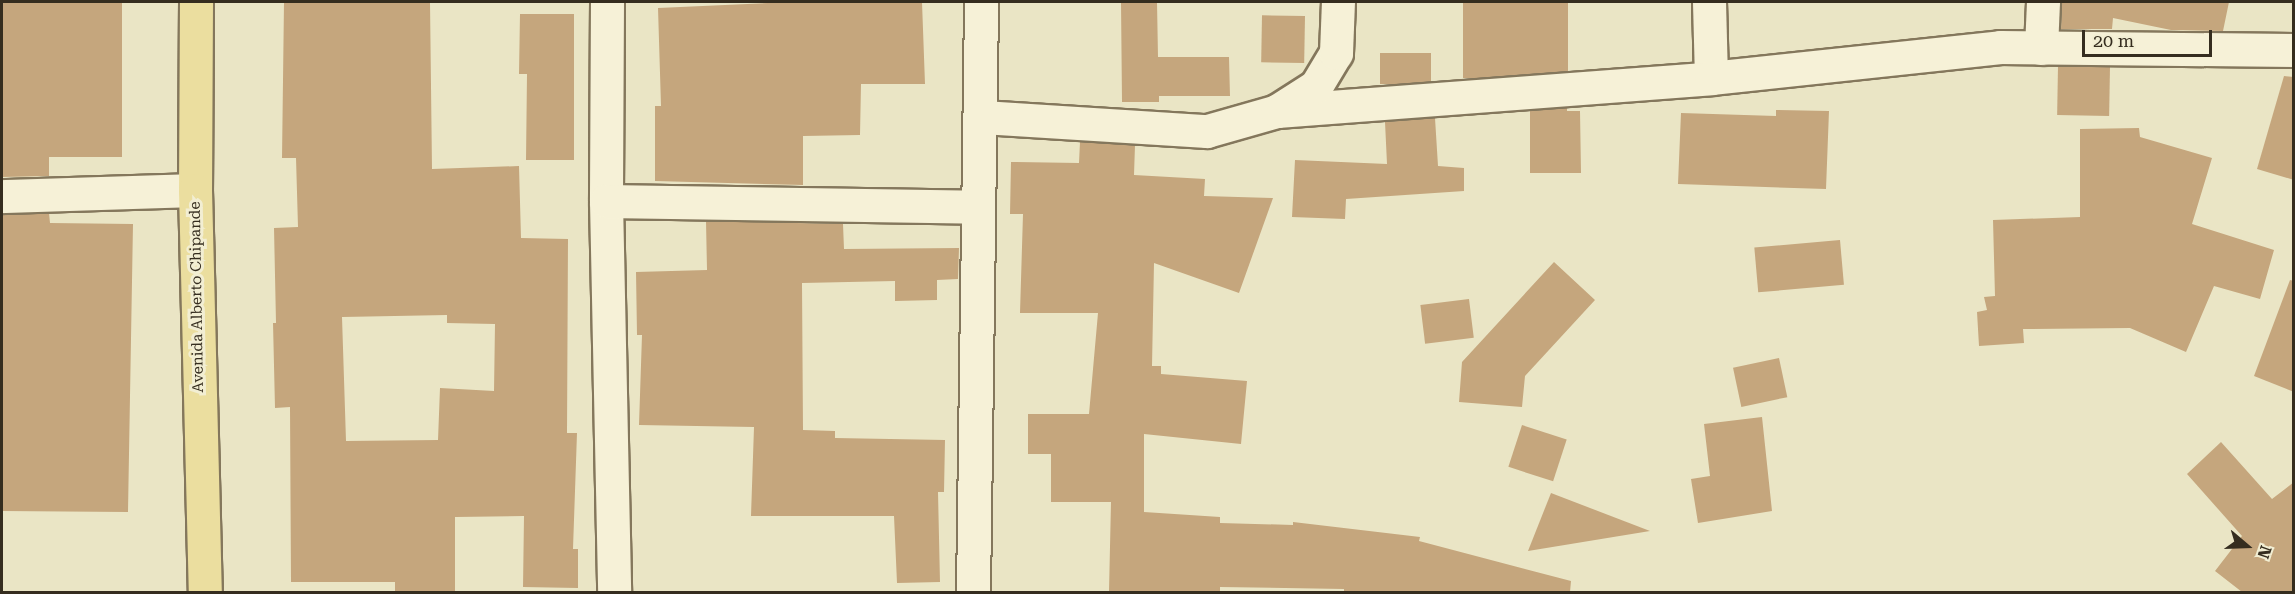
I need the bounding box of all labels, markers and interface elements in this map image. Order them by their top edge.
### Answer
scale bar [2085,18,2216,56]
text: 20 m [2093,30,2134,51]
street label: Avenida Alberto Chipande [186,201,208,393]
north arrow [2217,516,2277,576]
text: N [2254,543,2275,561]

